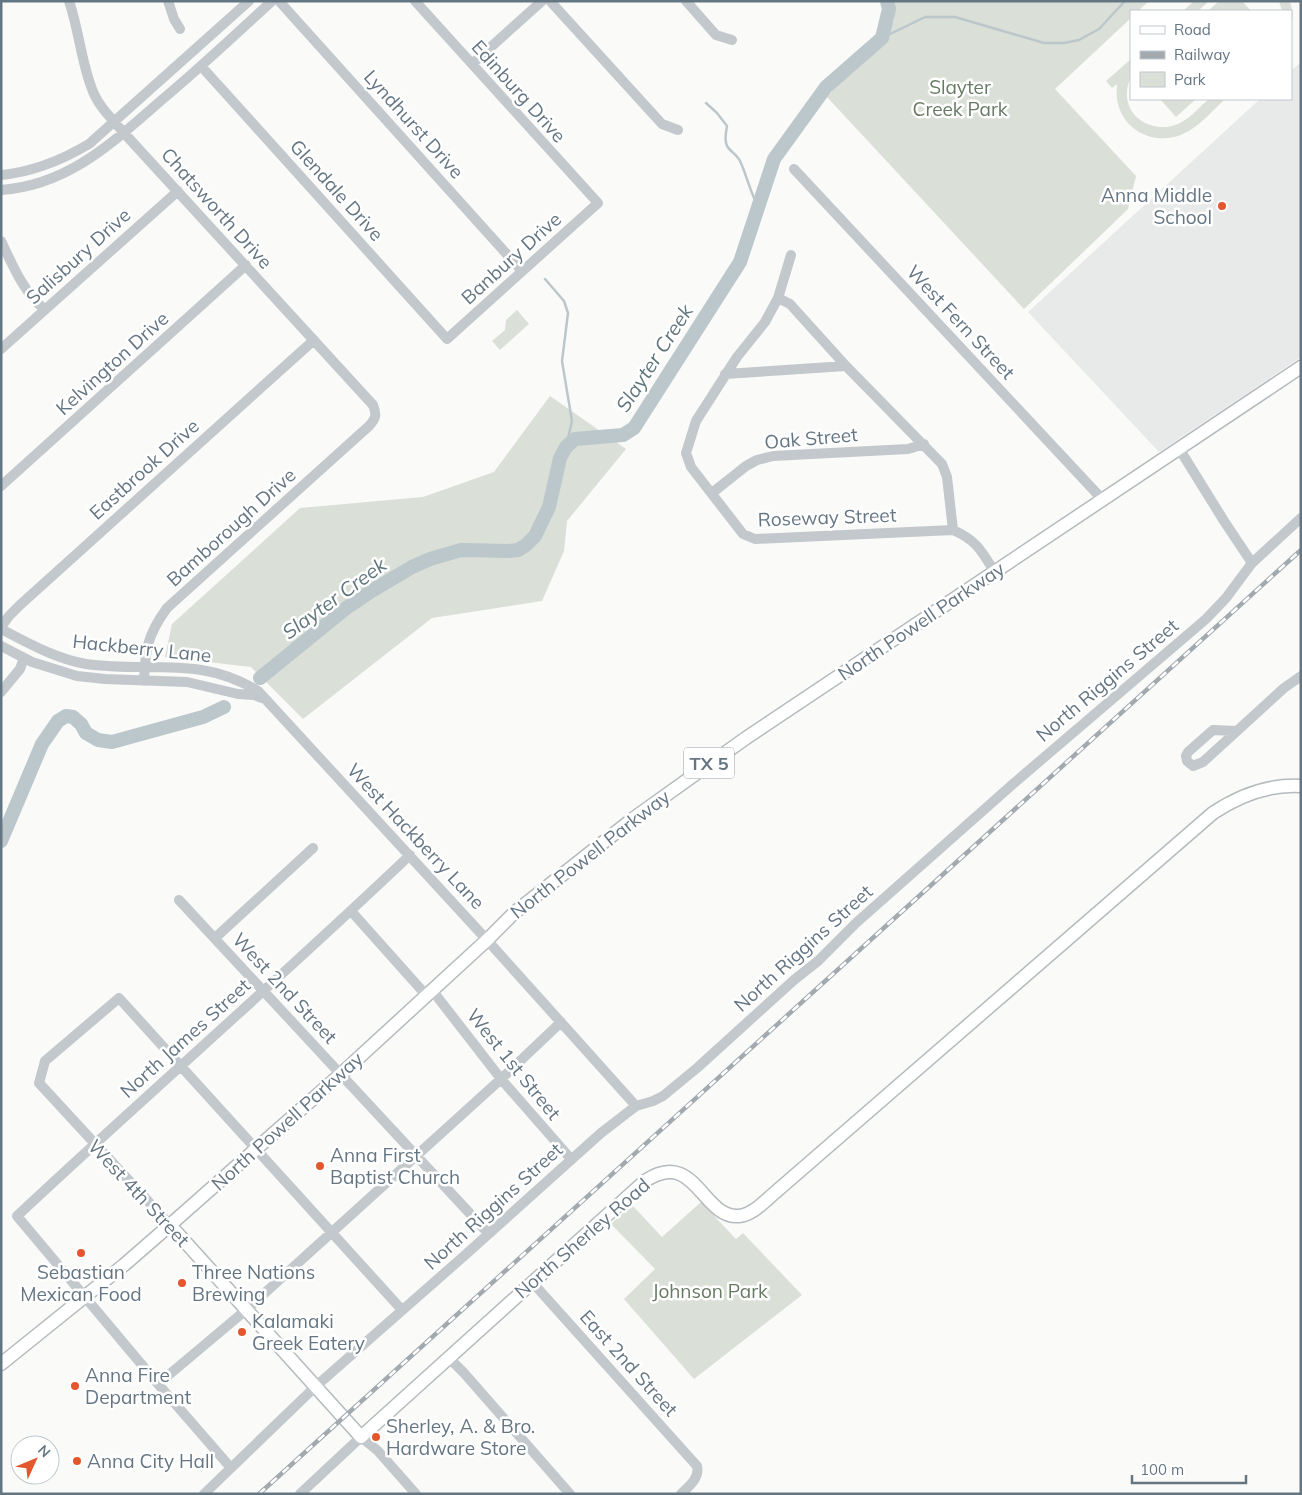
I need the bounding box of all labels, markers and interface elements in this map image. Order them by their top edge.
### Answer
legend [1130,10,1292,100]
text: Road [1174,20,1211,39]
street label: Edinburg Drive [467,35,571,147]
text: Railway [1174,45,1230,64]
street label: Lyndhurst Drive [359,65,469,183]
text: Park [1174,70,1206,89]
park label: Slayter Creek Park [912,75,1008,121]
street label: Glendale Drive [285,134,389,246]
street label: Chatsworth Drive [156,142,278,274]
place label: Anna Middle School [1101,183,1212,229]
marker: Anna Middle School [1216,200,1228,212]
street label: Salisbury Drive [21,203,135,309]
street label: Banbury Drive [456,207,566,309]
street label: West Fern Street [902,260,1020,384]
water label: Slayter Creek [610,299,698,416]
street label: Kelvington Drive [51,306,173,420]
street label: Eastbrook Drive [84,414,204,524]
street label: Oak Street [763,422,859,454]
street label: Bamborough Drive [162,463,300,591]
street label: Roseway Street [757,503,897,531]
water label: Slayter Creek [277,551,392,644]
street label: North Powell Parkway [833,556,1009,686]
street label: North Riggins Street [1031,613,1183,747]
street label: Hackberry Lane [71,629,213,667]
road number: TX 5 [684,748,734,778]
street label: West Hackberry Lane [342,758,490,914]
street label: North Powell Parkway [505,784,675,924]
street label: North Riggins Street [729,879,878,1017]
street label: West 2nd Street [228,928,343,1049]
street label: North James Street [115,973,255,1103]
street label: West 1st Street [462,1004,566,1125]
street label: North Powell Parkway [206,1047,368,1195]
street label: West 4th Street [83,1134,195,1252]
street label: North Riggins Street [419,1137,568,1275]
place label: Anna First Baptist Church [330,1143,460,1189]
marker: Anna First Baptist Church [314,1160,326,1172]
street label: North Sherley Road [509,1173,655,1303]
marker: Sebastian Mexican Food [75,1247,87,1259]
place label: Sebastian Mexican Food [20,1260,142,1306]
place label: Three Nations Brewing [192,1260,315,1306]
marker: Three Nations Brewing [176,1277,188,1289]
park label: Johnson Park [652,1279,768,1303]
street label: East 2nd Street [575,1305,683,1421]
place label: Kalamaki Greek Eatery [252,1309,365,1355]
marker: Kalamaki Greek Eatery [236,1326,248,1338]
place label: Anna Fire Department [85,1363,192,1409]
marker: Anna Fire Department [69,1380,81,1392]
place label: Sherley, A. & Bro. Hardware Store [386,1414,535,1460]
marker: Sherley, A. & Bro. Hardware Store [370,1431,382,1443]
north arrow [10,1435,60,1485]
text: N [34,1441,54,1461]
place label: Anna City Hall [87,1449,214,1473]
scale bar [1132,1452,1246,1484]
marker: Anna City Hall [71,1455,83,1467]
text: 100 m [1140,1460,1184,1479]

